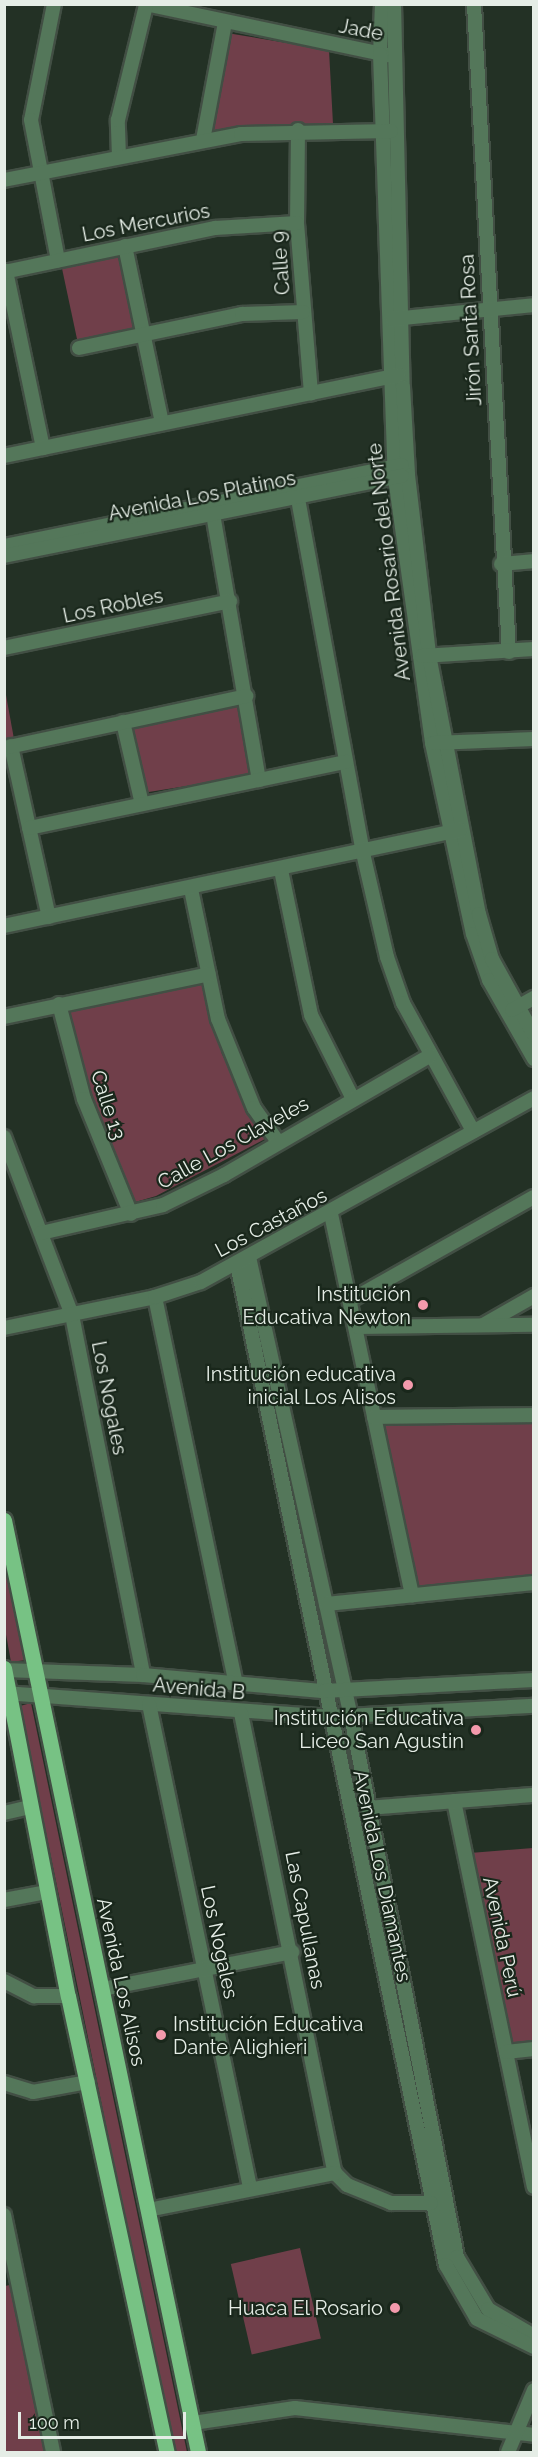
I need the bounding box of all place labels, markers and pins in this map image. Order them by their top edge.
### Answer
place label: Institución Educativa Newton [242,1282,411,1329]
marker: Institución Educativa Newton [416,1298,430,1312]
place label: Institución educativa inicial Los Alisos [206,1362,396,1409]
marker: Institución educativa inicial Los Alisos [401,1378,415,1392]
place label: Institución Educativa Liceo San Agustin [274,1706,464,1753]
marker: Institución Educativa Liceo San Agustin [469,1723,483,1737]
place label: Institución Educativa Dante Alighieri [173,2012,363,2059]
marker: Institución Educativa Dante Alighieri [154,2028,168,2042]
place label: Huaca El Rosario [227,2296,383,2320]
marker: Huaca El Rosario [388,2301,402,2315]

